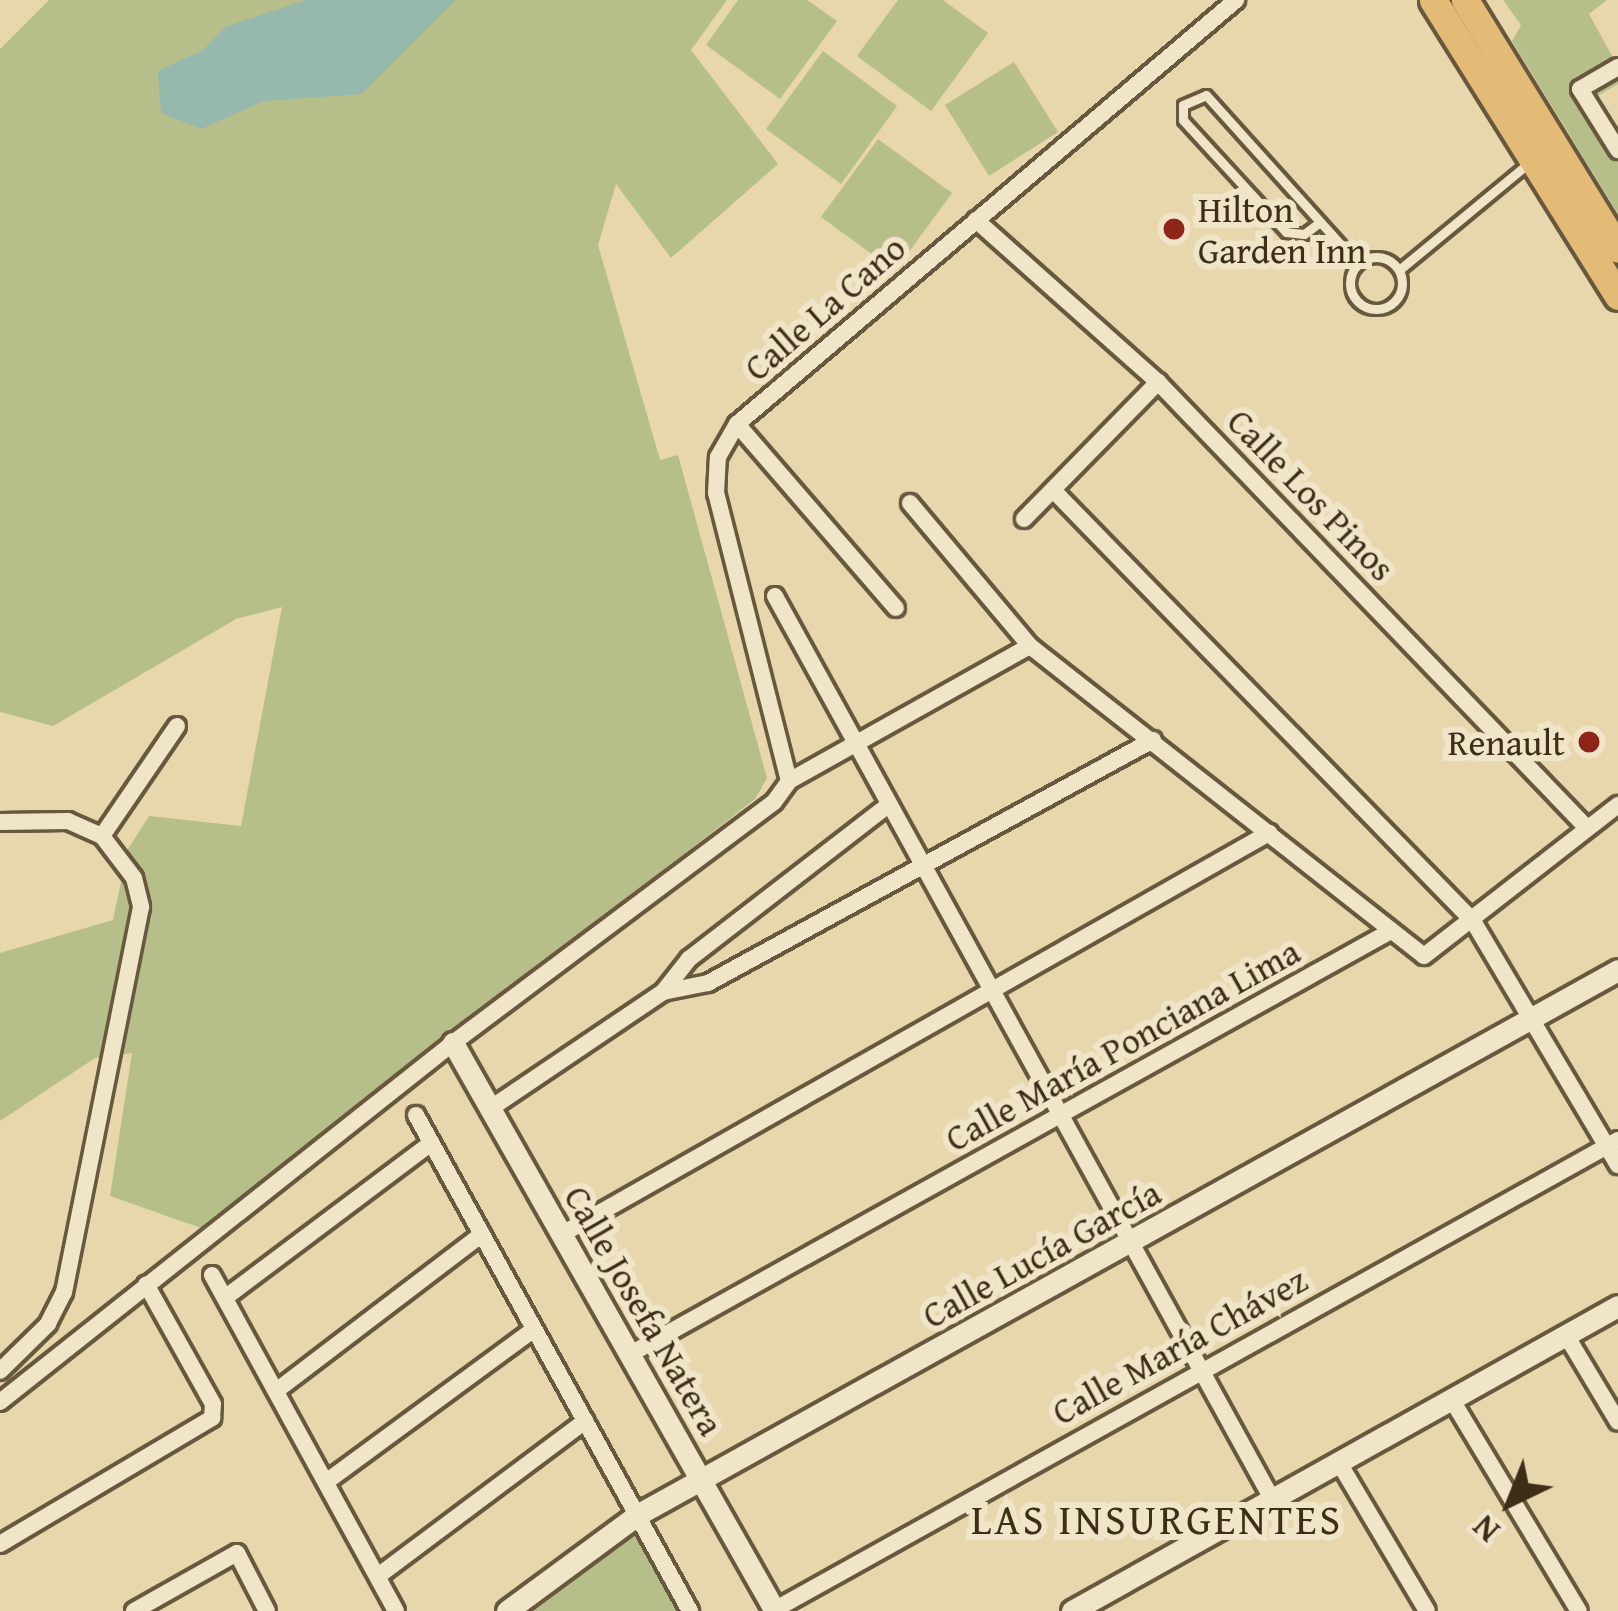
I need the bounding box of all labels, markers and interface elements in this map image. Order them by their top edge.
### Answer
place label: Hilton Garden Inn [1198,186,1366,271]
marker: Hilton Garden Inn [1161,216,1187,242]
street label: Calle La Cano [735,225,913,389]
street label: Calle Los Pinos [1219,399,1405,589]
place label: Renault [1448,720,1565,764]
marker: Renault [1576,729,1602,755]
street label: Calle María Ponciana Lima [937,929,1307,1159]
street label: Calle Lucía García [915,1170,1167,1336]
street label: Calle Josefa Natera [556,1178,734,1442]
street label: Calle María Chávez [1044,1257,1314,1433]
north arrow [1450,1443,1570,1563]
district label: LAS INSURGENTES [971,1494,1343,1544]
text: N [1461,1504,1510,1554]

